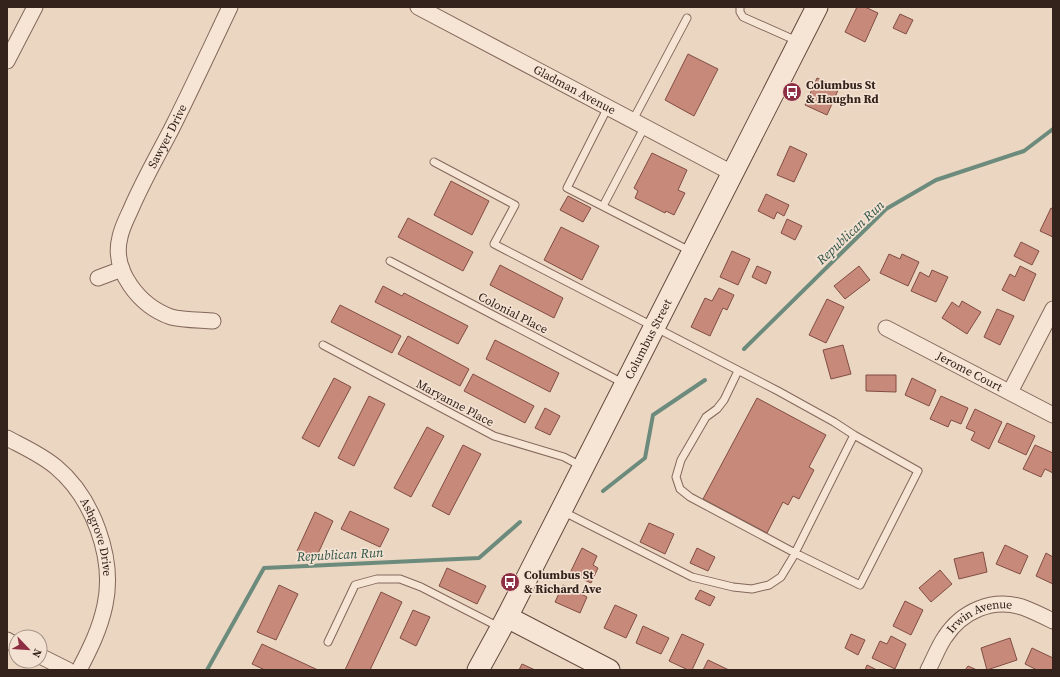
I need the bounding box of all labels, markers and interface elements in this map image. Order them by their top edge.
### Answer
street label: Gladman Avenue [531,61,618,118]
place label: Columbus St & Haughn Rd [806,77,879,107]
bus stop icon: Columbus St & Haughn Rd [781,81,803,103]
street label: Sawyer Drive [144,102,191,171]
water label: Republican Run [812,196,888,269]
street label: Colonial Place [475,289,551,337]
street label: Columbus Street [621,296,675,382]
street label: Jerome Court [933,347,1005,395]
street label: Maryanne Place [413,376,497,430]
street label: Ashgrove Drive [76,495,115,577]
water label: Republican Run [295,544,385,565]
place label: Columbus St & Richard Ave [524,567,601,597]
bus stop icon: Columbus St & Richard Ave [499,571,521,593]
street label: Irwin Avenue [943,596,1013,636]
north arrow [8,629,48,669]
text: N [28,646,45,660]

